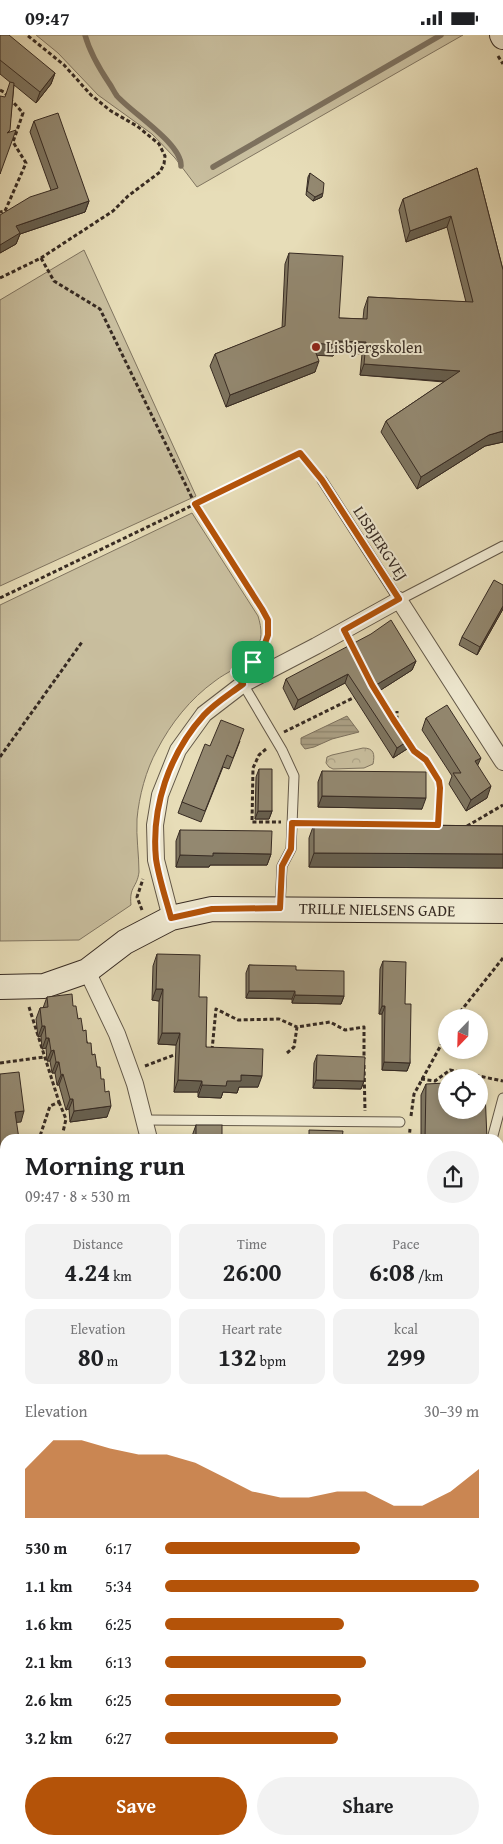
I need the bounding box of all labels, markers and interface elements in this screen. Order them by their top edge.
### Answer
text: 09:47 [25,4,70,32]
place label: Lisbjergskolen [326,335,423,359]
marker: Lisbjergskolen [310,341,322,353]
street label: LISBJERGVEJ [348,501,414,585]
pin [232,641,274,683]
icon: arrive [239,648,267,676]
street label: TRILLE NIELSENS GADE [299,896,455,922]
north arrow [438,1009,488,1059]
map controls [438,1009,488,1119]
button: locate [438,1069,488,1119]
text: Morning run [25,1144,185,1185]
button: share [427,1151,479,1203]
text: 09:47 · 8 × 530 m [25,1184,130,1208]
text: Distance [73,1234,123,1254]
text: Time [237,1234,267,1254]
text: Pace [393,1234,419,1254]
text: 4.24 [64,1254,110,1290]
text: 26:00 [223,1254,281,1290]
text: 6:08 [369,1254,415,1290]
text: km [110,1266,132,1286]
text: /km [415,1266,443,1286]
text: Elevation [71,1319,125,1339]
text: Heart rate [222,1319,282,1339]
text: kcal [394,1319,418,1339]
text: 80 [78,1339,104,1375]
text: 132 [218,1339,257,1375]
text: 299 [387,1339,425,1375]
text: m [104,1351,118,1371]
text: bpm [257,1351,286,1371]
text: Elevation [25,1399,88,1423]
text: 30–39 m [424,1399,479,1423]
text: 530 m [25,1536,67,1560]
text: 6:17 [105,1536,132,1560]
text: 1.1 km [25,1574,72,1598]
text: 5:34 [105,1574,132,1598]
text: 1.6 km [25,1612,72,1636]
text: 6:25 [105,1612,132,1636]
text: 2.1 km [25,1650,72,1674]
text: 6:13 [105,1650,132,1674]
text: 2.6 km [25,1688,72,1712]
text: 6:25 [105,1688,132,1712]
text: 3.2 km [25,1726,72,1750]
text: 6:27 [105,1726,132,1750]
button: Save [25,1777,247,1835]
button: Share [257,1777,479,1835]

